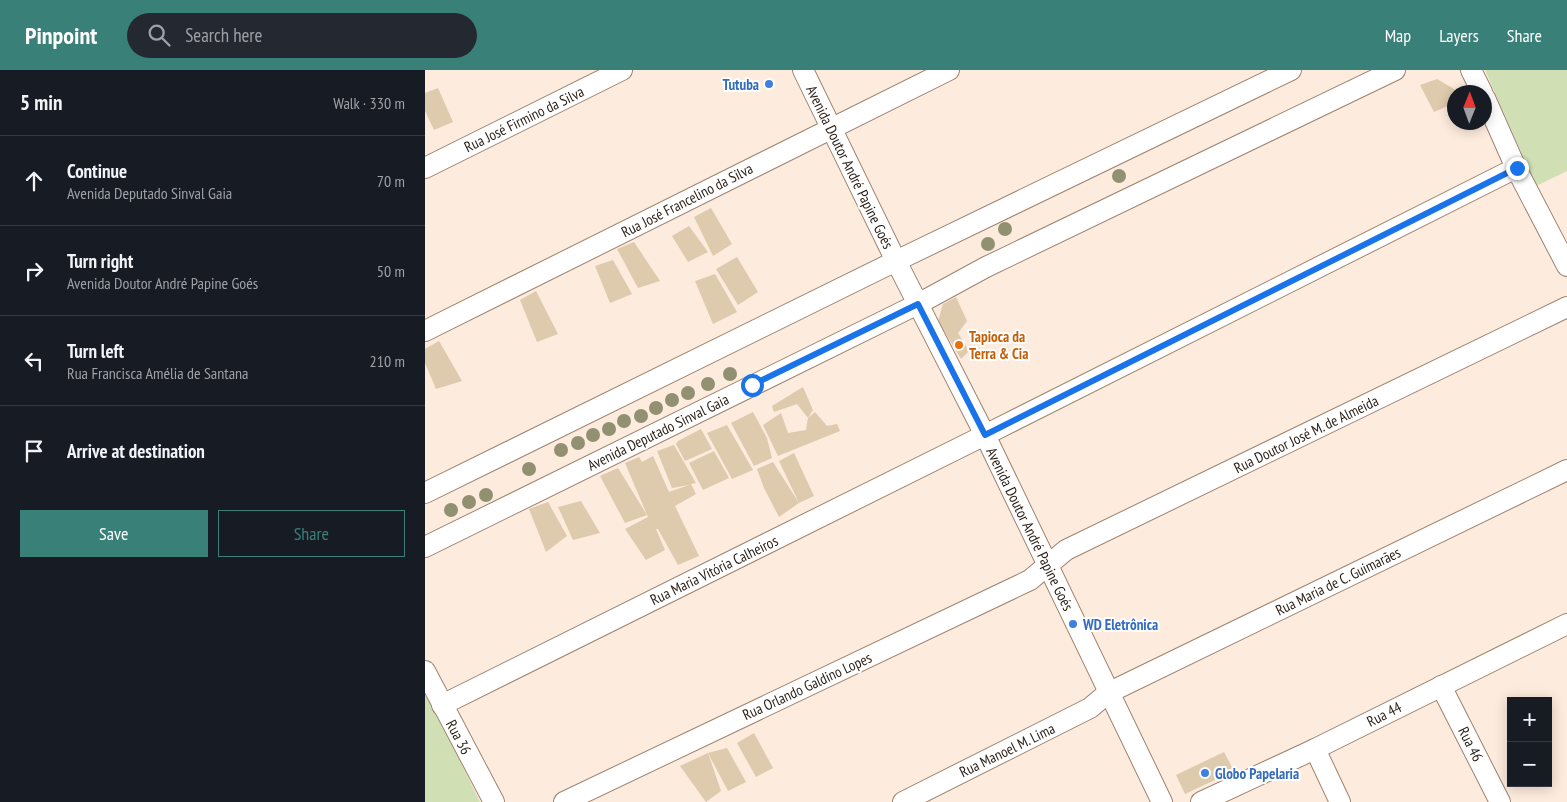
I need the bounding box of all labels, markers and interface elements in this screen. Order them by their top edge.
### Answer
search box [127,13,477,58]
text: Pinpoint [25,20,97,51]
icon: search [145,21,173,49]
text: Search here [185,23,262,47]
text: Map [1385,24,1411,47]
text: Layers [1439,24,1479,47]
text: Share [1507,24,1542,47]
place label: Tutuba [723,75,759,94]
marker: Tutuba [763,78,775,90]
street label: Rua José Firmino da Silva [461,82,587,156]
street label: Avenida Doutor André Papine Goés [802,82,898,252]
north arrow [1447,85,1492,130]
text: 5 min [20,89,62,116]
text: Walk · 330 m [333,93,405,113]
route end [1506,157,1529,180]
text: Continue [67,159,127,183]
street label: Rua José Francelino da Silva [618,159,756,241]
icon: ahead [20,167,48,195]
text: 70 m [377,171,405,191]
text: Avenida Deputado Sinval Gaia [67,183,232,203]
text: Turn right [67,249,133,273]
icon: right [20,257,48,285]
text: 50 m [377,261,405,281]
text: Avenida Doutor André Papine Goés [67,273,258,293]
place label: Tapioca da Terra & Cia [969,327,1028,363]
text: Turn left [67,339,124,363]
marker: Tapioca da Terra & Cia [953,339,965,351]
icon: left [20,347,48,375]
text: 210 m [370,351,405,371]
text: Rua Francisca Amélia de Santana [67,363,248,383]
route start [741,374,764,397]
street label: Avenida Deputado Sinval Gaia [584,390,732,474]
street label: Rua Doutor José M. de Almeida [1231,391,1381,477]
icon: arrive [20,437,48,465]
text: Arrive at destination [67,439,205,463]
street label: Avenida Doutor André Papine Goés [982,444,1078,614]
button: Save [20,510,208,557]
button: Share [218,510,405,557]
street label: Rua Maria Vitória Calheiros [647,531,781,609]
street label: Rua Maria de C. Guimarães [1272,542,1404,620]
place label: WD Eletrônica [1082,615,1158,634]
marker: WD Eletrônica [1067,618,1079,630]
street label: Rua Orlando Galdino Lopes [739,648,875,724]
street label: Rua 44 [1363,697,1405,731]
map controls [1507,697,1552,787]
button: + [1507,697,1552,742]
street label: Rua 36 [442,716,476,758]
street label: Rua Manoel M. Lima [956,719,1058,781]
street label: Rua 46 [1454,723,1488,765]
button: − [1507,742,1552,787]
place label: Globo Papelaria [1215,764,1299,783]
marker: Globo Papelaria [1199,767,1211,779]

